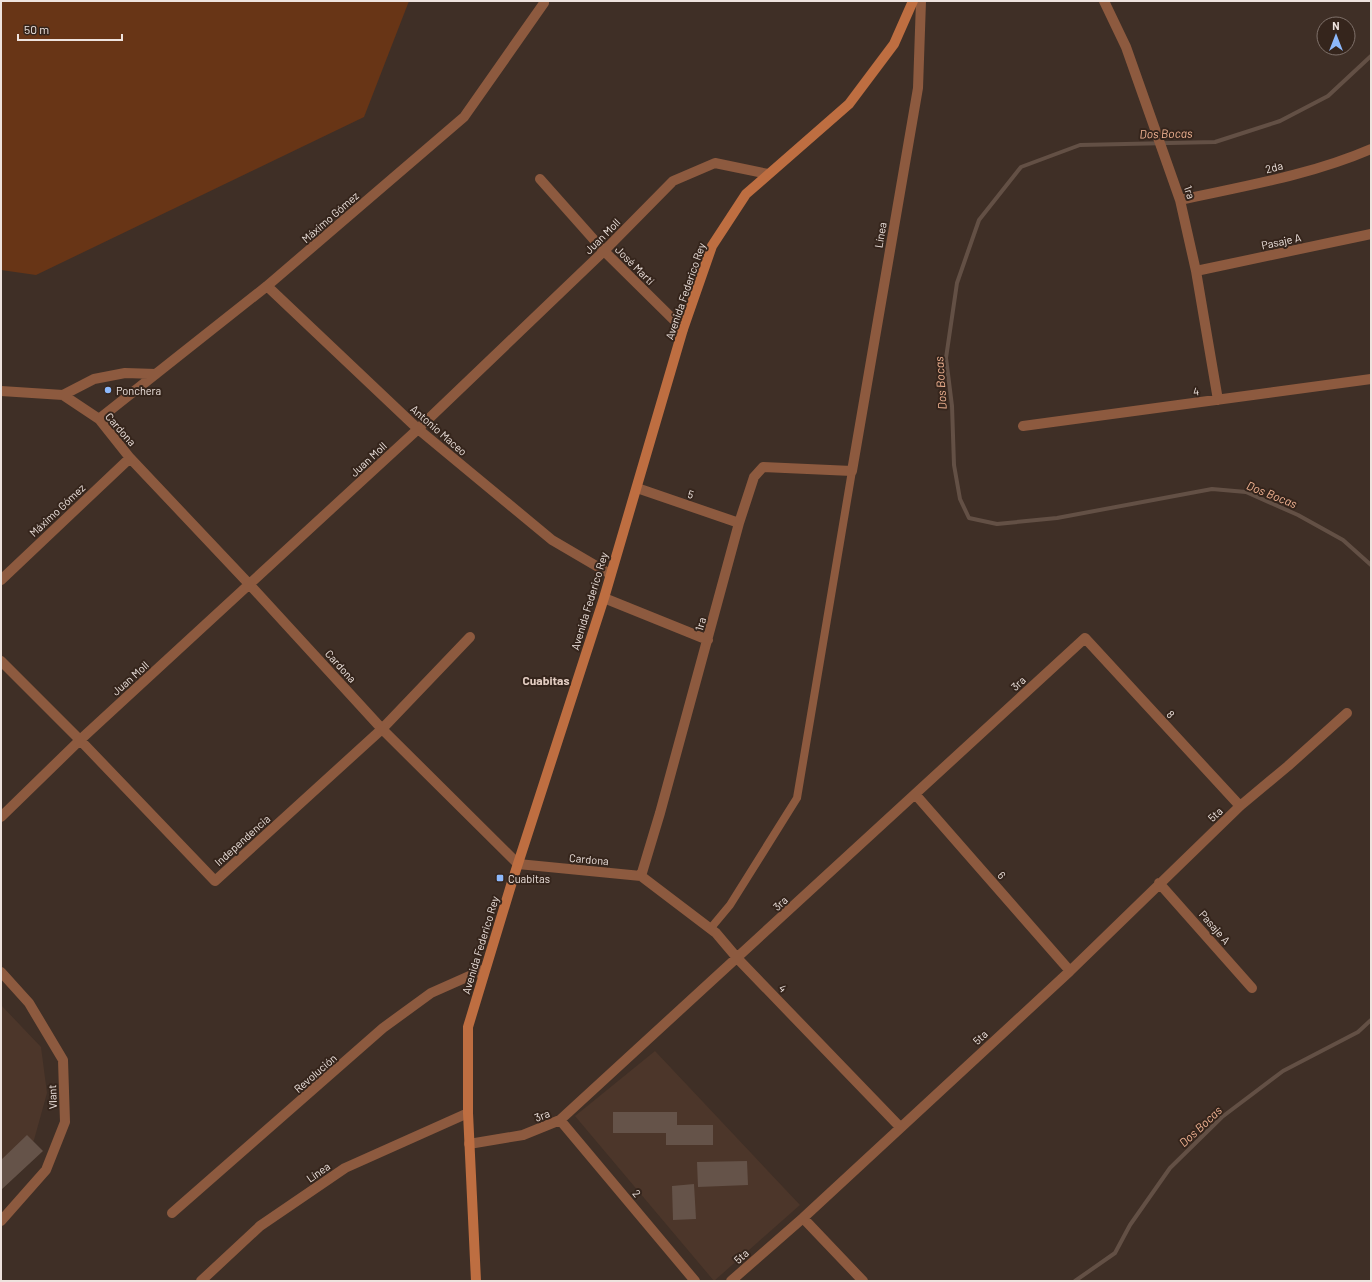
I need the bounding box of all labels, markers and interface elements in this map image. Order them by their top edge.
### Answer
scale bar [18,16,122,42]
north arrow [1316,16,1356,56]
text: N [1332,19,1340,32]
text: 50 m [24,22,49,36]
water label: Dos Bocas [1139,126,1193,140]
street label: 2da [1264,159,1284,175]
street label: 1ra [1182,184,1198,200]
street label: Máximo Gómez [299,189,361,245]
street label: Juan Moll [582,216,622,256]
street label: Línea [871,221,889,249]
street label: Pasaje A [1260,230,1302,252]
street label: Avenida Federico Rey [662,241,708,341]
street label: José Martí [613,243,658,288]
water label: Dos Bocas [931,356,949,410]
place label: Ponchera [116,384,161,397]
street label: 4 [1192,384,1200,398]
marker: Ponchera [103,385,113,395]
street label: Antonio Maceo [408,402,470,458]
street label: Cardona [103,410,139,448]
street label: Juan Moll [347,439,389,479]
water label: Dos Bocas [1245,478,1300,511]
street label: Máximo Gómez [27,481,88,539]
street label: 5 [686,487,696,501]
street label: Avenida Federico Rey [568,551,610,651]
street label: 1ra [692,616,708,632]
street label: Cardona [323,647,359,685]
street label: Juan Moll [109,658,151,698]
district label: Cuabitas [523,673,569,687]
street label: 3ra [1008,673,1028,693]
street label: 8 [1164,707,1178,721]
street label: 5ta [1205,804,1225,824]
street label: Independencia [212,812,272,868]
street label: Cardona [569,851,609,867]
street label: 6 [995,869,1009,882]
place label: Cuabitas [508,872,550,885]
marker: Cuabitas [495,873,505,883]
street label: 3ra [770,893,790,913]
street label: Avenida Federico Rey [459,895,501,995]
street label: Pasaje A [1197,907,1233,947]
street label: 4 [776,981,790,995]
street label: 5ta [970,1027,990,1047]
street label: Revolución [291,1051,339,1095]
street label: Vlant [45,1084,59,1110]
water label: Dos Bocas [1176,1103,1224,1149]
street label: 3ra [532,1106,552,1124]
street label: Línea [304,1159,332,1185]
street label: 2 [630,1187,644,1200]
street label: 5ta [731,1246,751,1266]

